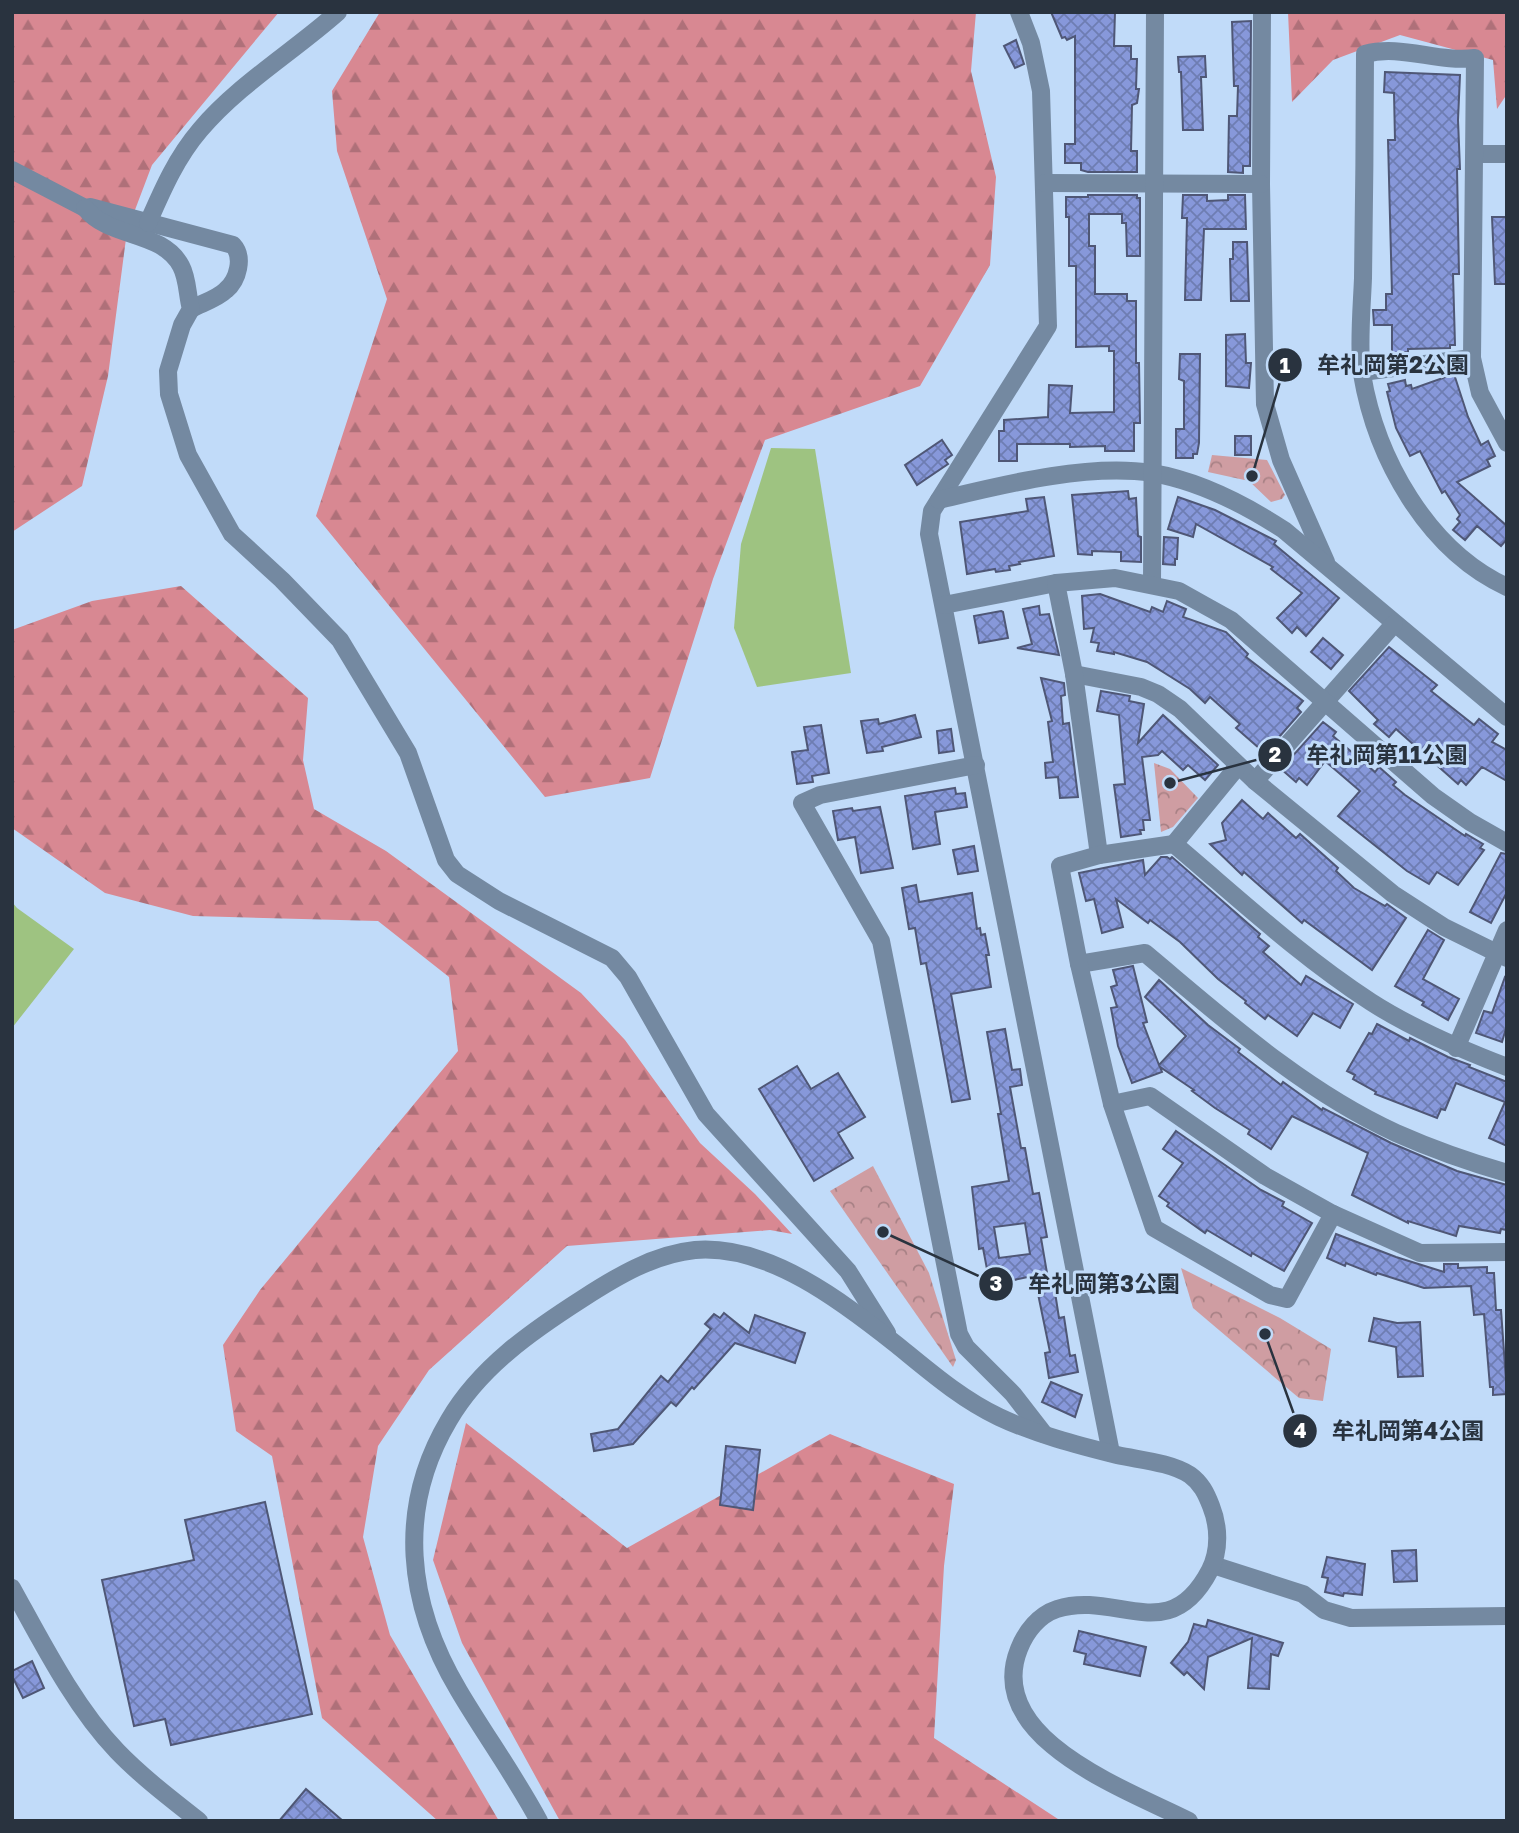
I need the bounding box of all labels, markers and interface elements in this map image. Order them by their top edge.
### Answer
callout: 牟礼岡第2公園 [1268,343,1483,387]
text: 牟礼岡第2公園 [1317,350,1469,378]
text: 1 [1280,352,1291,378]
callout: 牟礼岡第11公園 [1258,733,1482,777]
text: 牟礼岡第11公園 [1306,740,1468,768]
text: 2 [1269,741,1282,767]
callout: 牟礼岡第3公園 [979,1262,1194,1306]
text: 牟礼岡第3公園 [1028,1269,1180,1297]
text: 3 [990,1270,1002,1296]
callout: 牟礼岡第4公園 [1283,1409,1498,1453]
text: 牟礼岡第4公園 [1332,1416,1484,1444]
text: 4 [1293,1417,1307,1443]

